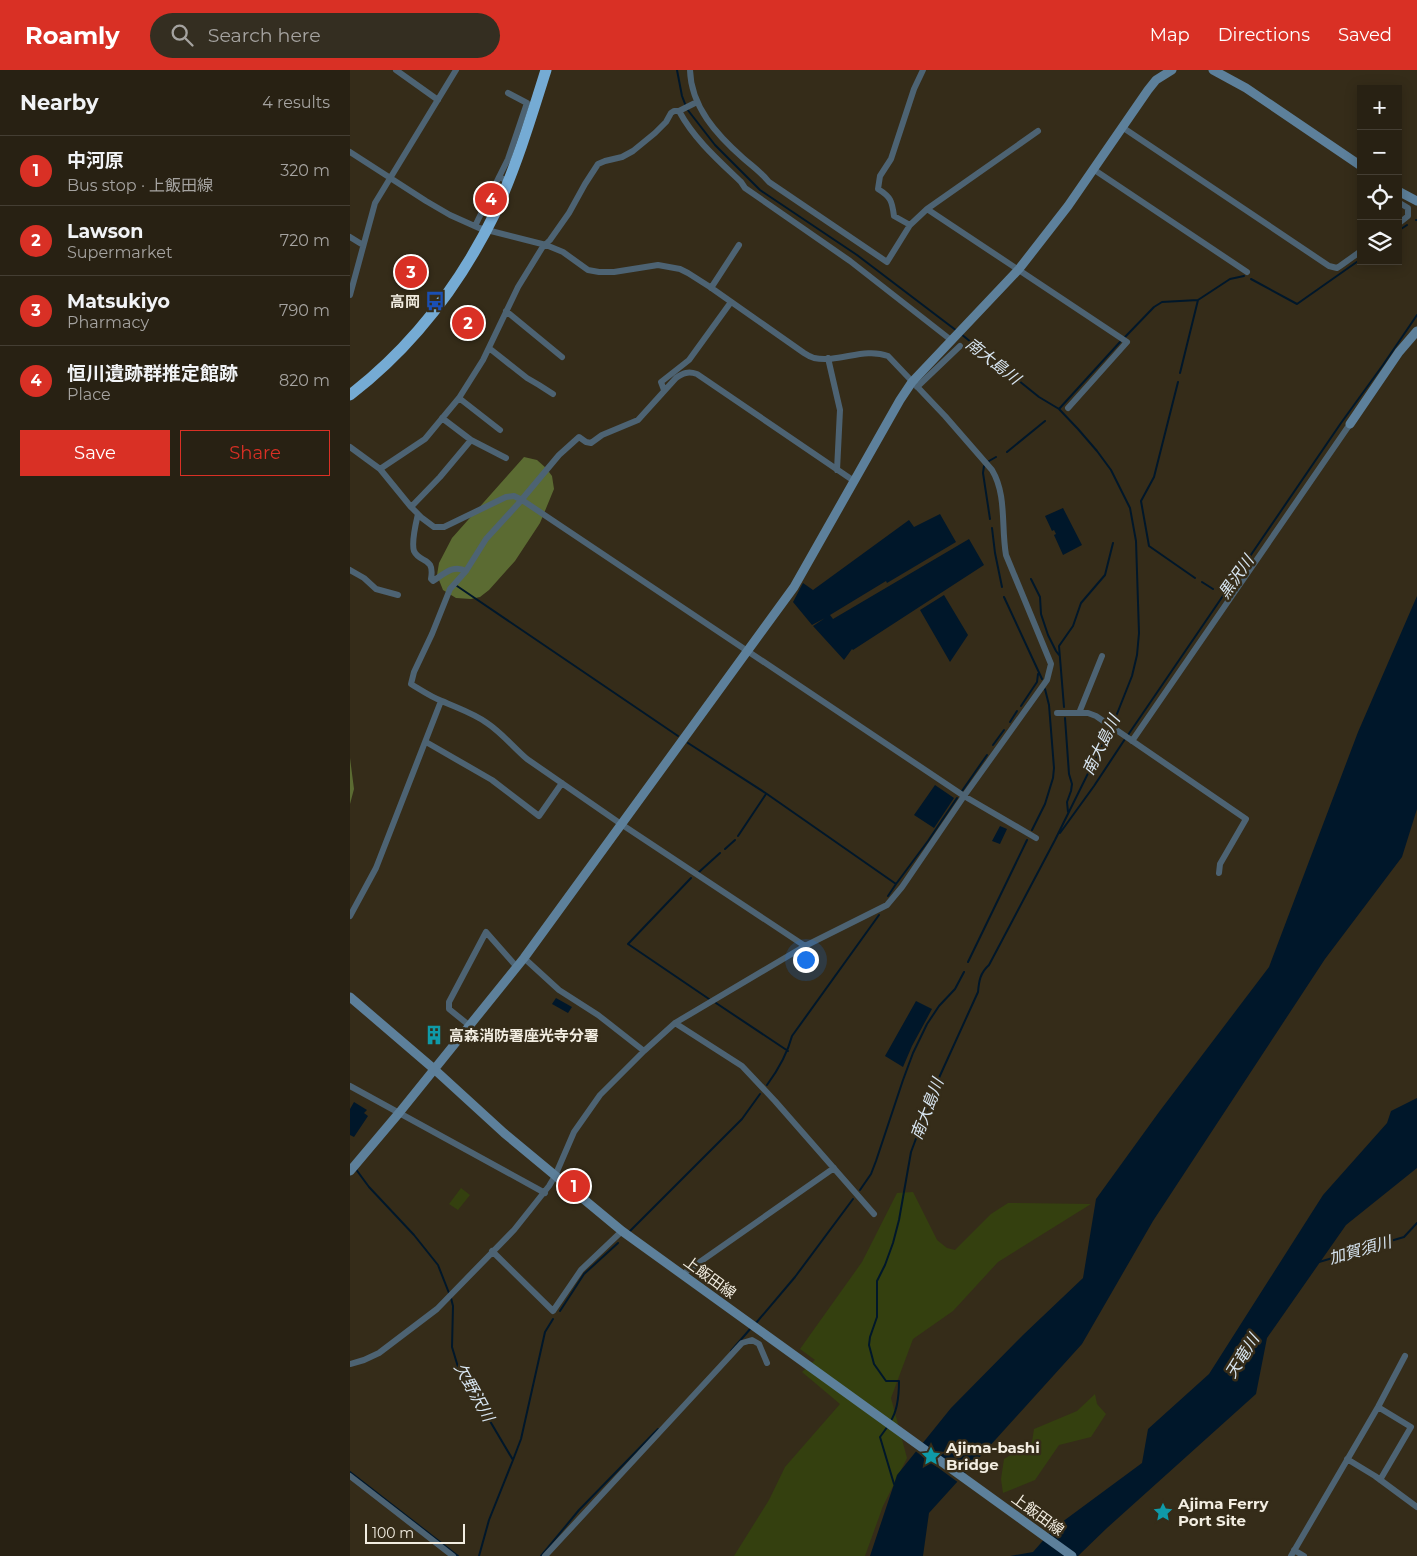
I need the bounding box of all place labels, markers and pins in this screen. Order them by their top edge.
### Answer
pin: 4 [475,180,507,218]
pin: 3 [395,253,427,291]
bus stop icon: 高岡 [424,290,446,312]
place label: 高岡 [390,292,420,311]
pin: 2 [452,304,484,342]
building icon: 高森消防署座光寺分署 [423,1024,445,1046]
place label: 高森消防署座光寺分署 [449,1026,599,1045]
pin: 1 [558,1167,590,1205]
place label: Ajima-bashi Bridge [945,1438,1040,1474]
place icon: Ajima-bashi Bridge [920,1445,942,1467]
place label: Ajima Ferry Port Site [1177,1494,1270,1530]
place icon: Ajima Ferry Port Site [1152,1501,1174,1523]

